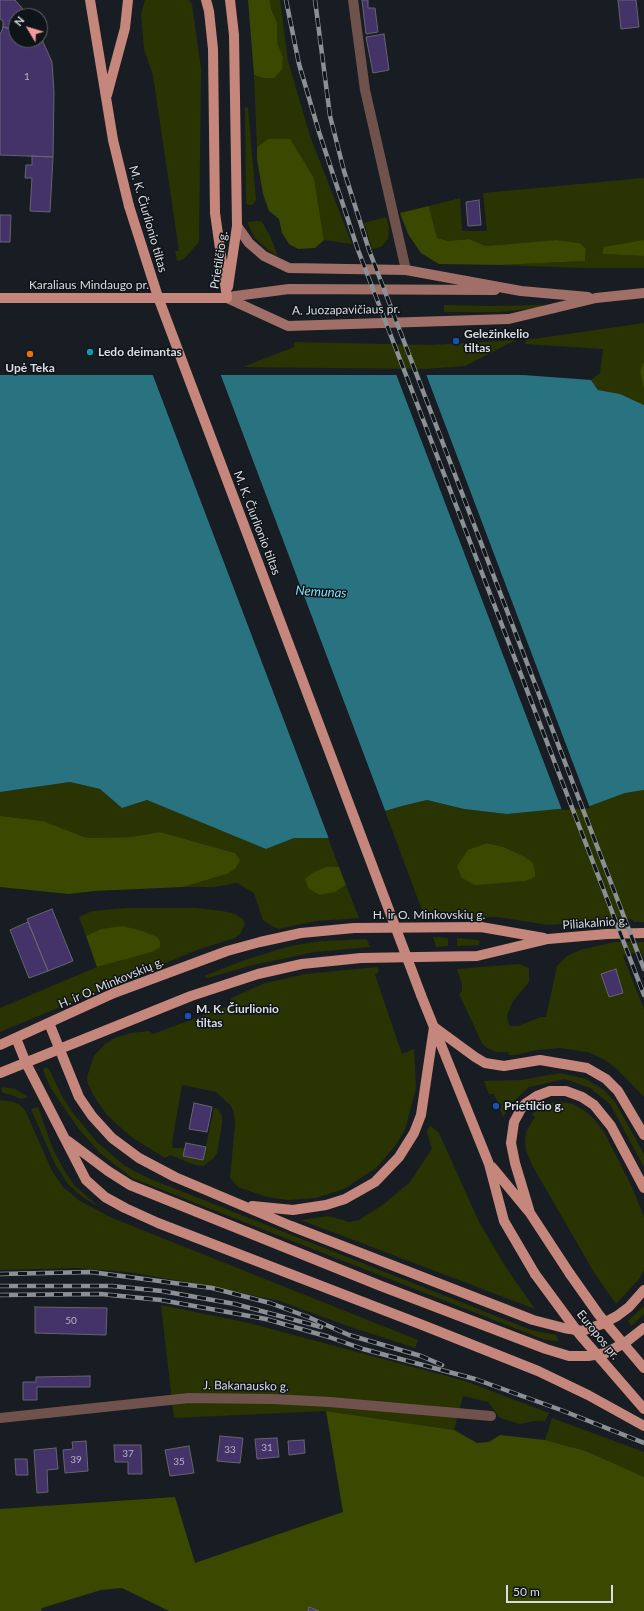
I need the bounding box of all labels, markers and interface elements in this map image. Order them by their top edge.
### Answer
north arrow [8,8,48,48]
text: N [11,14,27,28]
house number: 1 [24,71,30,83]
street label: M. K. Čiurlionio tiltas [126,164,170,274]
street label: Prietilčio g. [207,230,231,290]
street label: Karaliaus Mindaugo pr. [29,278,149,292]
street label: A. Juozapavičiaus pr. [292,302,400,318]
place label: Geležinkelio tiltas [464,327,529,355]
marker: Geležinkelio tiltas [451,336,461,346]
place label: Ledo deimantas [98,345,182,359]
marker: Ledo deimantas [85,347,95,357]
marker: Upė Teka [25,349,35,359]
place label: Upė Teka [5,361,55,375]
street label: M. K. Čiurlionio tiltas [230,469,284,577]
water label: Nemunas [295,583,347,601]
street label: H. ir O. Minkovskių g. [373,908,485,922]
street label: Piliakalnio g. [562,914,628,932]
street label: H. ir O. Minkovskių g. [56,954,166,1012]
place label: M. K. Čiurlionio tiltas [196,1002,279,1030]
marker: M. K. Čiurlionio tiltas [183,1011,193,1021]
place label: Prietilčio g. [504,1099,564,1113]
marker: Prietilčio g. [491,1101,501,1111]
street label: Europos pr. [574,1307,622,1363]
house number: 50 [65,1315,77,1327]
street label: J. Bakanausko g. [203,1378,289,1394]
house number: 31 [261,1442,273,1454]
house number: 33 [224,1444,236,1456]
house number: 37 [122,1448,134,1460]
house number: 39 [70,1454,82,1466]
house number: 35 [173,1456,185,1468]
scale bar [508,1577,615,1603]
text: 50 m [513,1584,540,1599]

